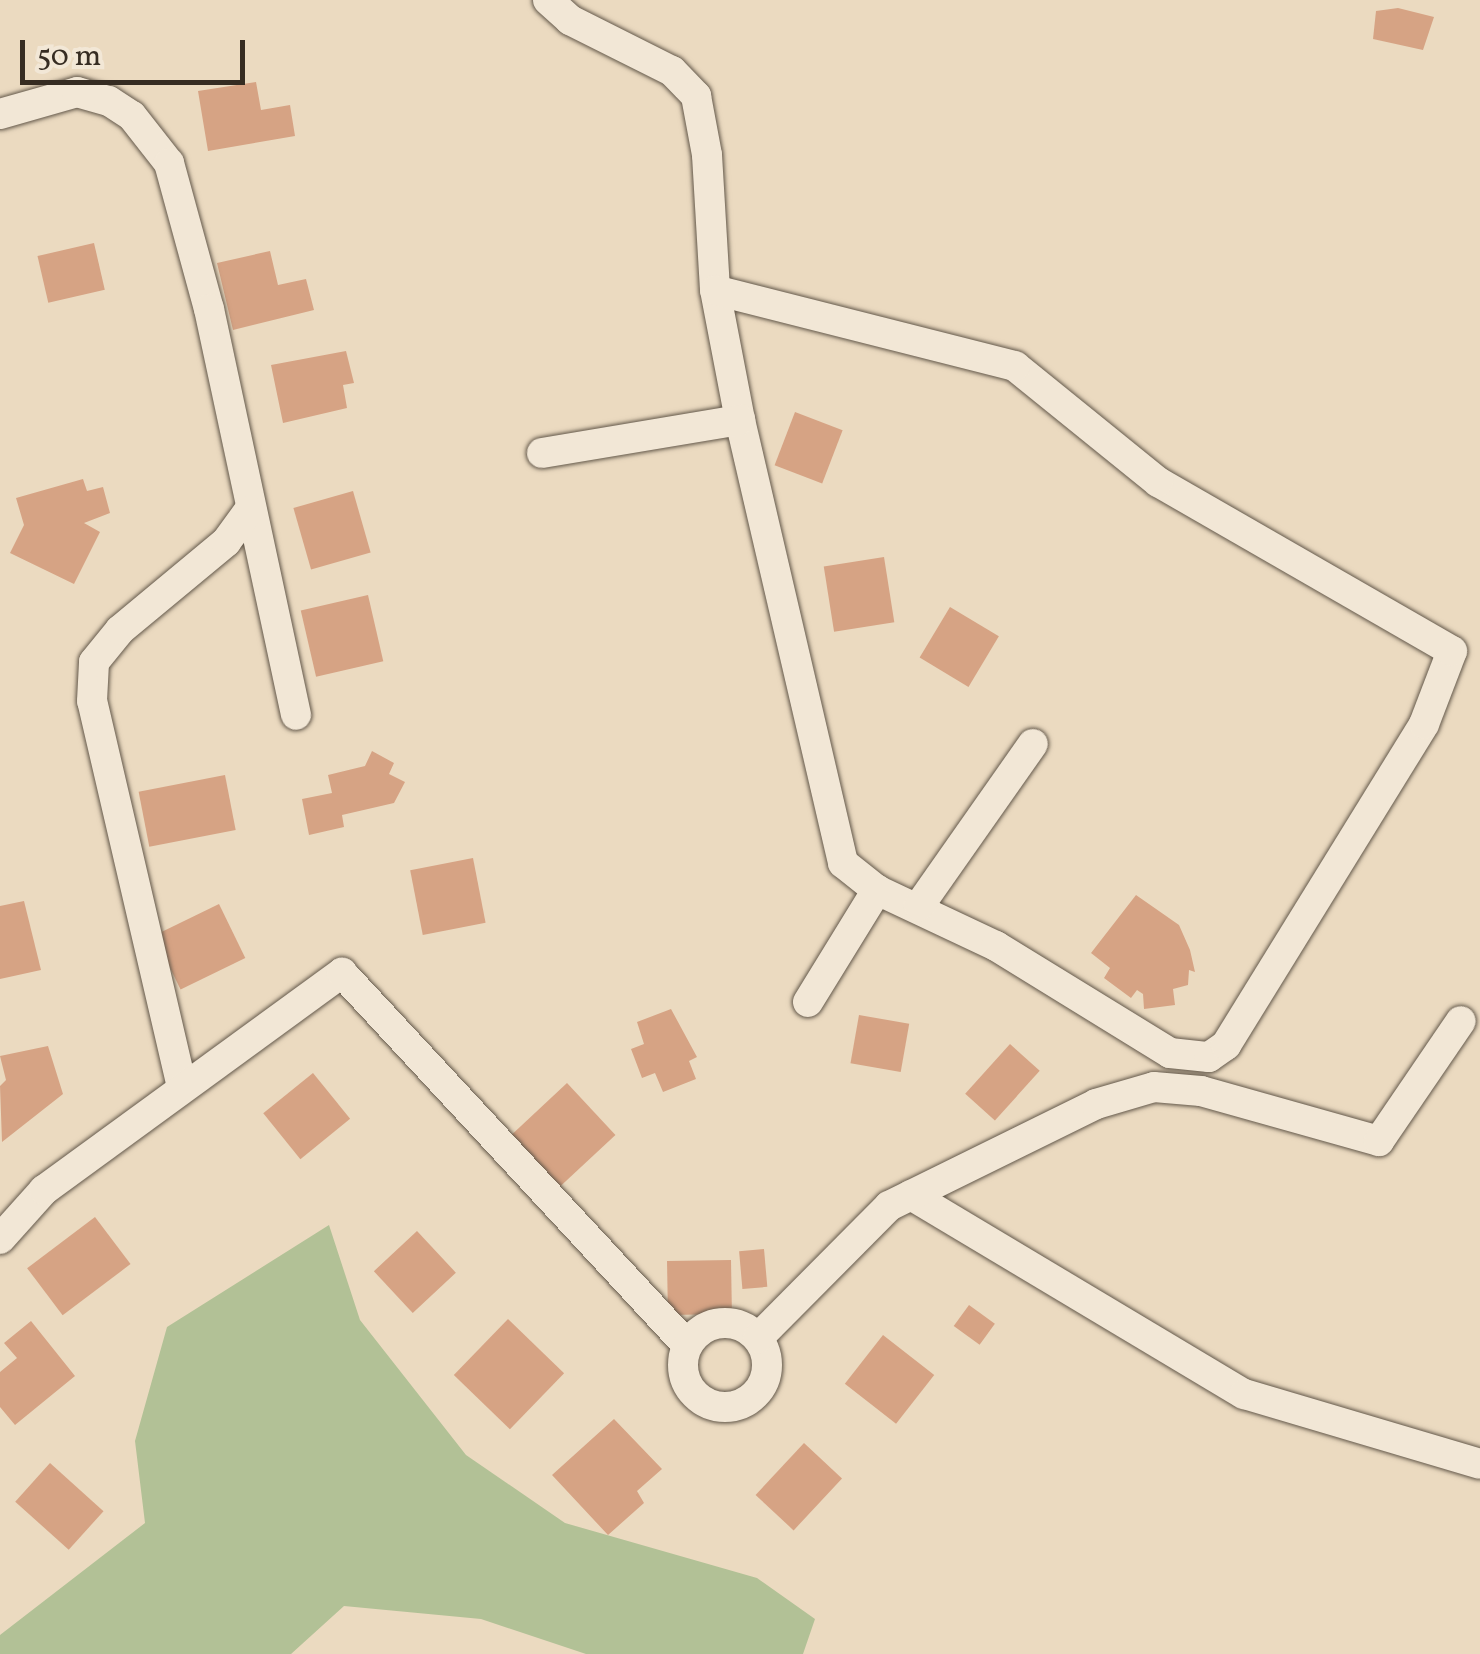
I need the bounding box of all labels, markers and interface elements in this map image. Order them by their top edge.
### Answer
scale bar [25,20,250,82]
text: 50 m [37,36,101,78]

